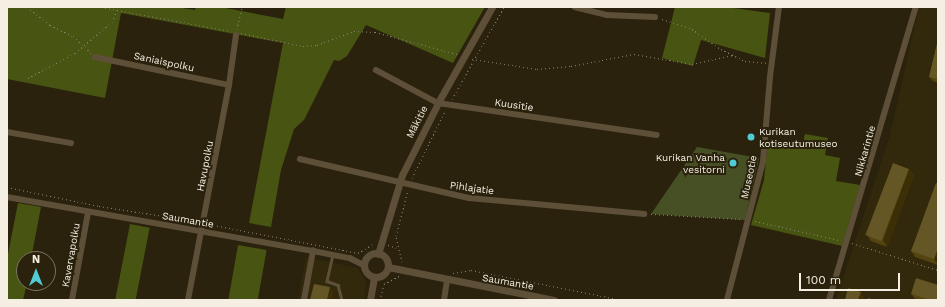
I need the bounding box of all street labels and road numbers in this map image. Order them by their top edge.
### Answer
street label: Saniaispolku [133,50,195,74]
street label: Kuusitie [494,96,534,114]
street label: Mäkitie [404,104,430,140]
street label: Nikkarintie [852,124,878,178]
street label: Havupolku [194,140,216,192]
street label: Museotie [739,154,759,200]
street label: Pihlajatie [449,179,495,197]
street label: Saumantie [161,210,215,230]
street label: Kavervapolku [59,222,83,288]
street label: Saumantie [481,272,535,292]

